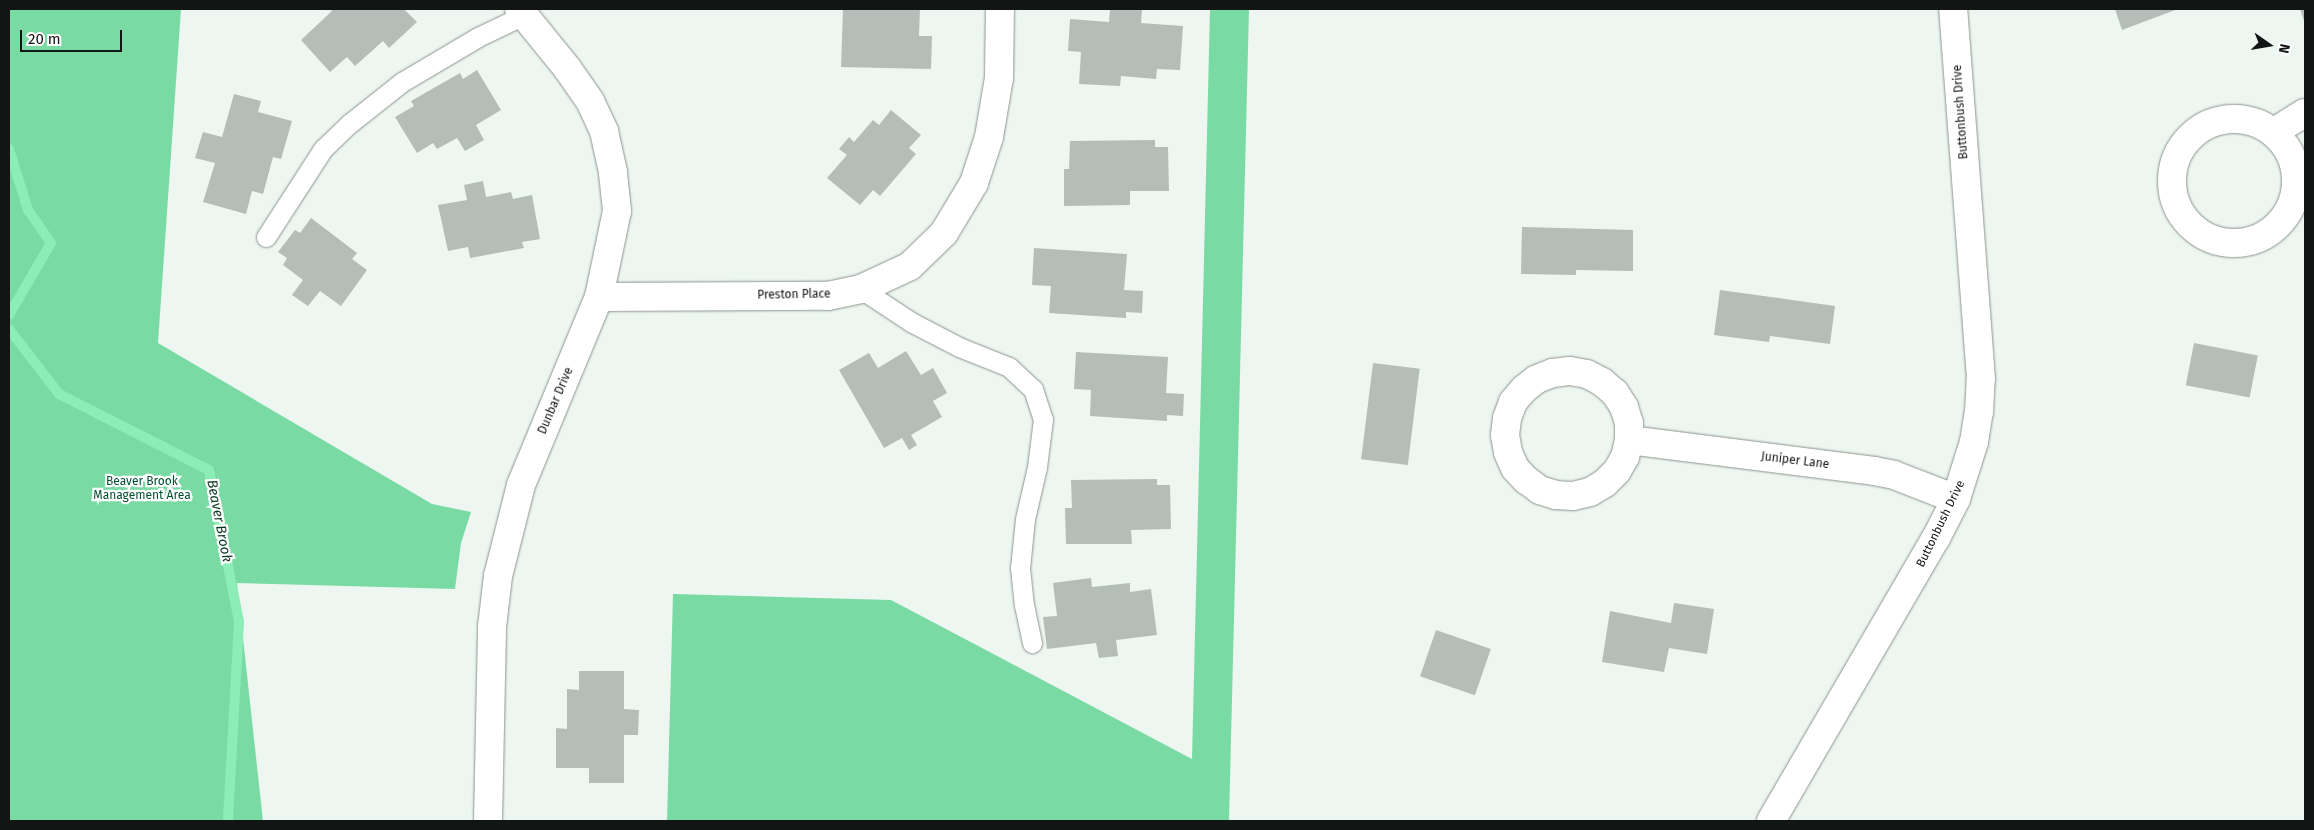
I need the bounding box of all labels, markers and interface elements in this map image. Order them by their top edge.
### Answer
scale bar [22,20,125,52]
north arrow [2244,20,2294,70]
text: 20 m [28,30,61,48]
text: N [2275,42,2293,55]
street label: Buttonbush Drive [1951,64,1971,160]
street label: Preston Place [757,287,831,303]
street label: Dunbar Drive [535,365,577,437]
street label: Juniper Lane [1760,450,1830,472]
park label: Beaver Brook Management Area [93,475,191,503]
water label: Beaver Brook [203,478,235,564]
street label: Buttonbush Drive [1914,478,1968,570]

